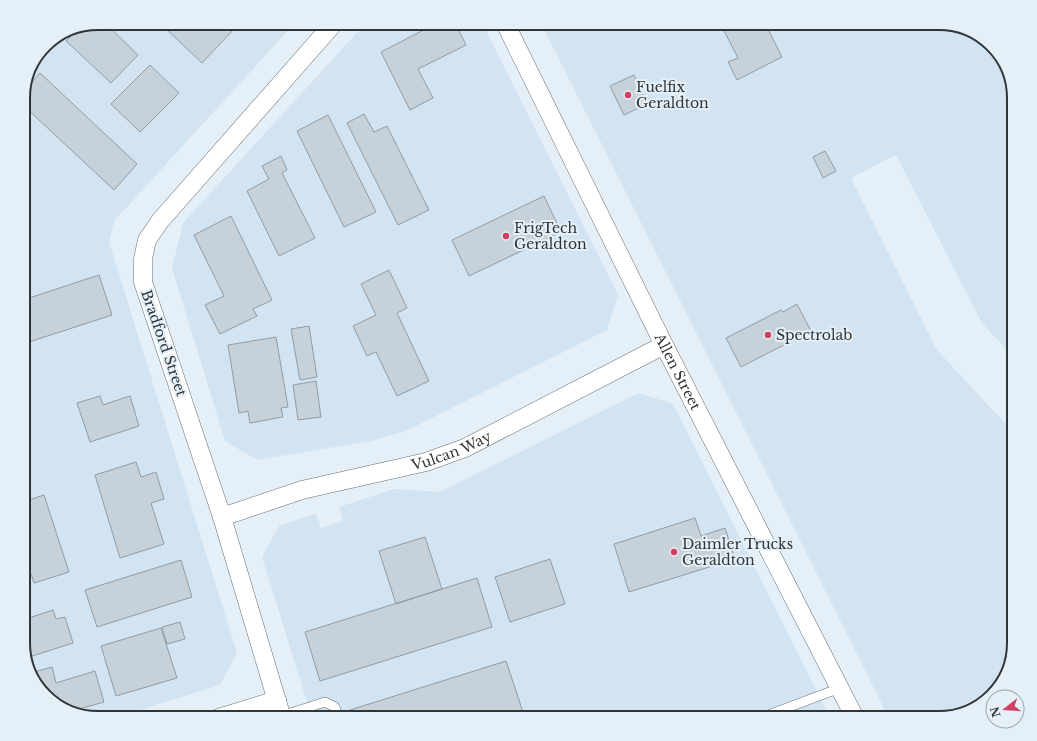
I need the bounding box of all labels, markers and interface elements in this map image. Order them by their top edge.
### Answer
place label: Fuelfix Geraldton [636,78,709,112]
marker: Fuelfix Geraldton [623,90,633,100]
place label: FrigTech Geraldton [514,219,587,253]
marker: FrigTech Geraldton [501,231,511,241]
street label: Bradford Street [137,287,191,399]
place label: Spectrolab [776,326,852,344]
street label: Allen Street [650,329,705,414]
marker: Spectrolab [763,330,773,340]
street label: Vulcan Way [409,427,494,474]
place label: Daimler Trucks Geraldton [682,535,793,569]
marker: Daimler Trucks Geraldton [669,547,679,557]
north arrow [985,689,1025,729]
text: N [987,704,1004,719]

